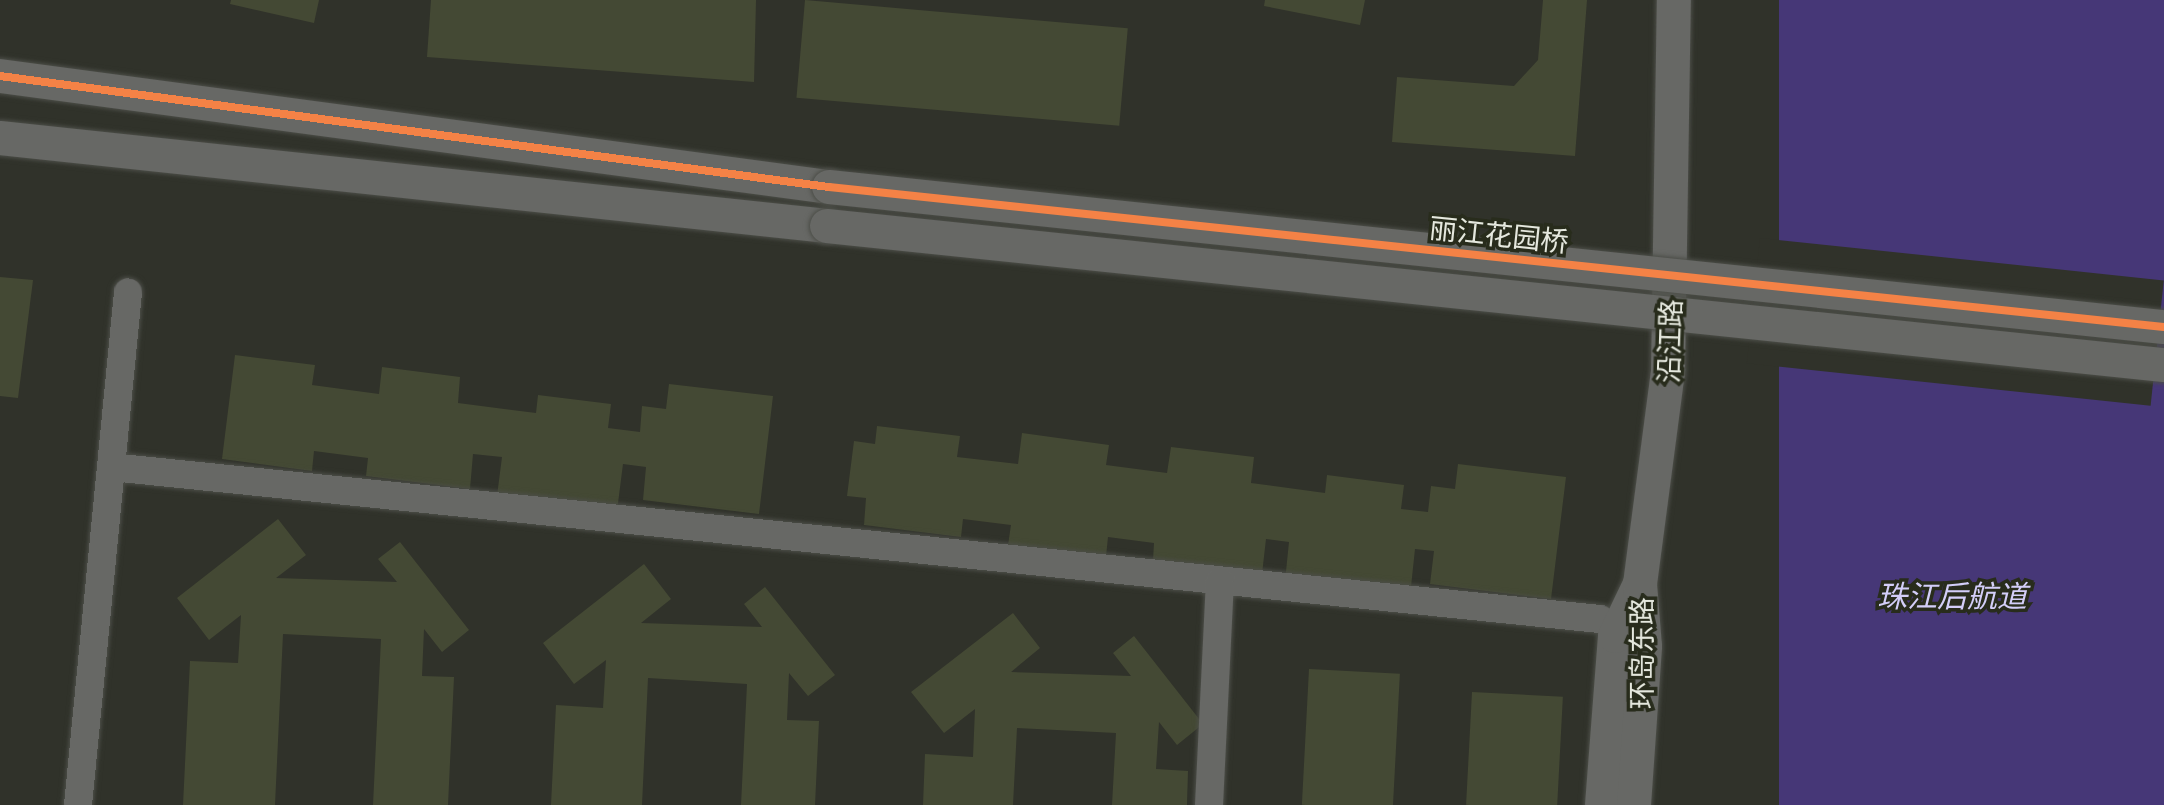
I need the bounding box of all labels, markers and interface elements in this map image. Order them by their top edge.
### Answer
street label: 丽江花园桥 [1428,209,1570,257]
street label: 沿江路 [1650,298,1686,384]
water label: 珠江后航道 [1877,576,2027,612]
street label: 环岛东路 [1623,597,1657,709]

